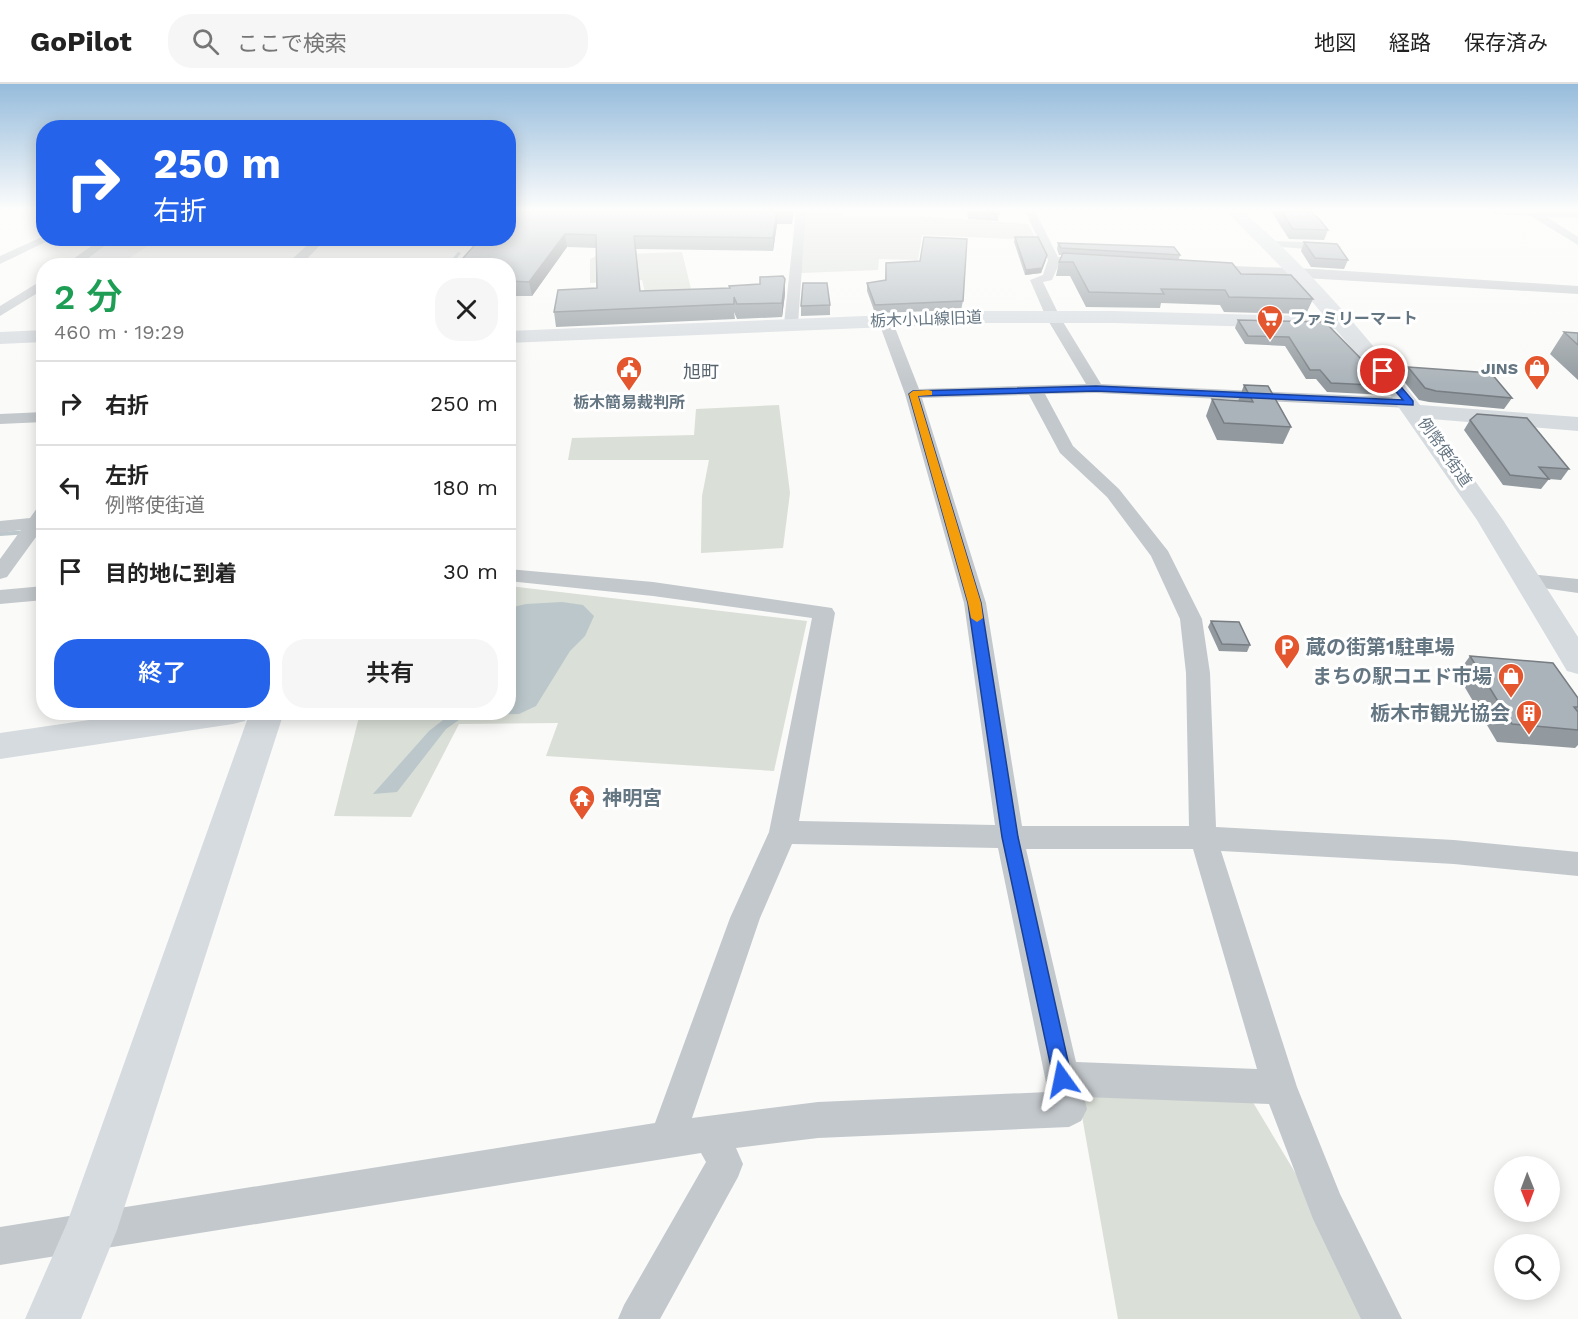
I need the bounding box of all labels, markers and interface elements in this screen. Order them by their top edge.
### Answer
search box [168,14,588,68]
text: GoPilot [30,25,132,58]
icon: search [189,25,222,58]
text: 地図 [1314,30,1356,55]
text: 経路 [1389,30,1431,55]
text: 保存済み [1464,30,1548,55]
text: ここで検索 [237,31,347,56]
text: 250 m [153,139,281,188]
icon: right [54,144,132,222]
text: 右折 [153,195,207,227]
text: 2 分 [54,276,122,318]
button: close [435,278,498,341]
supermarket icon: ファミリーマート [1255,303,1285,341]
street label: 栃木小山線旧道 [870,308,982,330]
place label: ファミリーマート [1290,309,1418,328]
text: 460 m · 19:29 [54,320,185,344]
pin [1357,345,1408,396]
shop icon: JINS [1522,353,1552,391]
public building icon: 栃木簡易裁判所 [614,354,644,392]
icon: arrive [1366,354,1399,387]
place label: JINS [1481,359,1518,378]
district label: 旭町 [683,361,719,382]
icon: right [54,387,87,420]
text: 250 m [430,391,498,416]
text: 右折 [105,393,149,418]
place label: 栃木簡易裁判所 [573,393,685,412]
street label: 例幣使街道 [1414,414,1476,490]
text: 左折 [105,463,149,488]
icon: left [54,471,87,504]
text: 180 m [434,475,498,500]
text: 例幣使街道 [105,493,205,517]
icon: arrive [54,555,87,588]
text: 30 m [443,559,498,584]
text: 目的地に到着 [105,561,237,586]
parking icon: 蔵の街第1駐車場 [1272,632,1302,670]
place label: 蔵の街第1駐車場 [1306,635,1455,659]
button: 終了 [54,639,270,708]
button: 共有 [282,639,498,708]
shop icon: まちの駅コエド市場 [1496,661,1526,699]
place label: まちの駅コエド市場 [1312,664,1492,688]
building icon: 栃木市観光協会 [1514,698,1544,736]
place label: 栃木市観光協会 [1370,701,1510,725]
temple icon: 神明宮 [567,783,597,821]
place label: 神明宮 [602,786,662,810]
position arrow [1030,1047,1094,1111]
north arrow [1494,1156,1560,1222]
map controls [1494,1156,1560,1300]
button: search [1494,1234,1560,1300]

